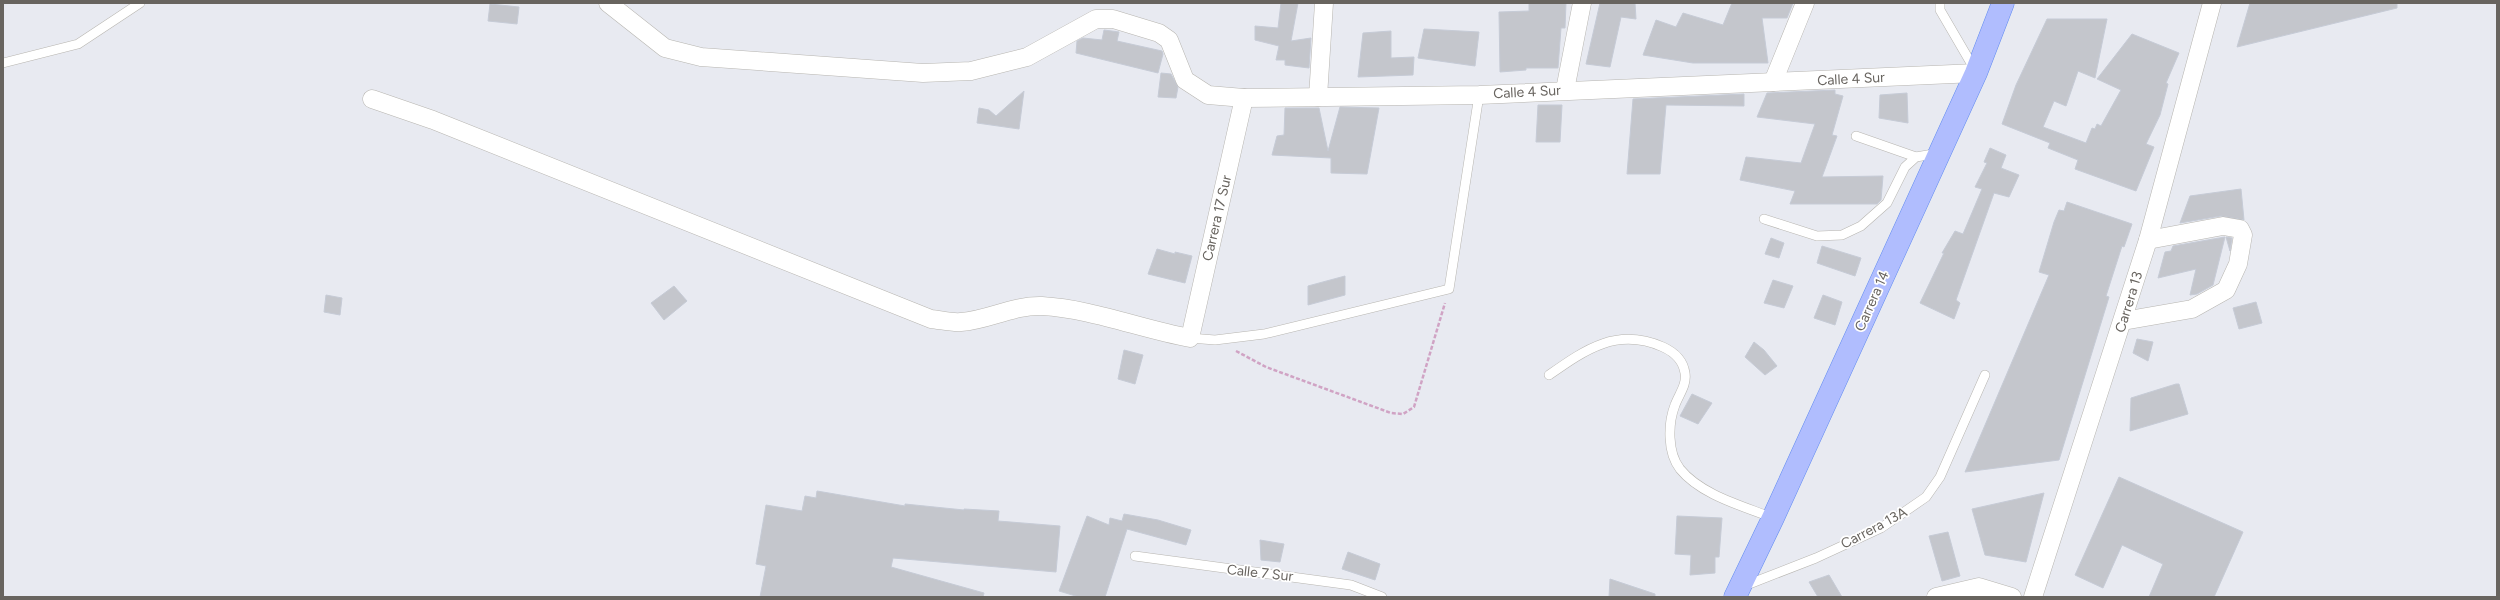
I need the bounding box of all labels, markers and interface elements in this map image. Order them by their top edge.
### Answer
street label: Calle 4 Sur [1817,69,1886,89]
street label: Calle 4 Sur [1493,82,1562,102]
street label: Carrera 17 Sur [1199,173,1235,263]
street label: Carrera 14 [1851,268,1893,334]
street label: Carrera 13 [2112,269,2146,335]
street label: Carrera 13A [1838,503,1910,553]
street label: Calle 7 Sur [1226,561,1294,585]

